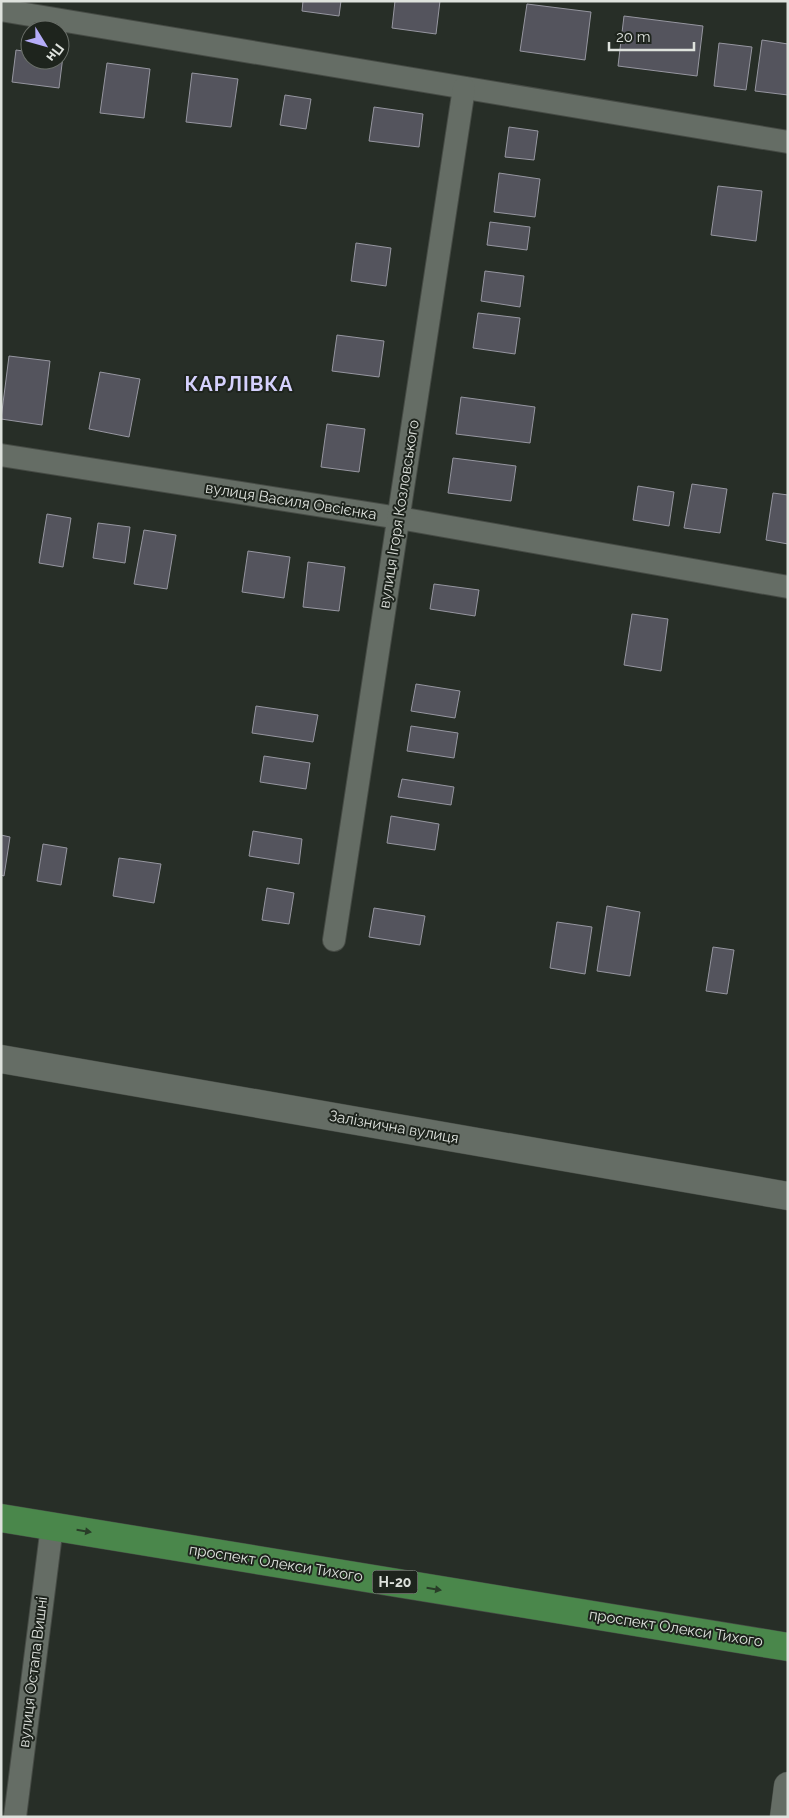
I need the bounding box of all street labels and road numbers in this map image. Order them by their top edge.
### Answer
street label: вулиця Ігоря Козловського [375,418,423,610]
street label: вулиця Василя Овсієнка [204,479,378,523]
street label: Залізнична вулиця [328,1107,460,1147]
street label: проспект Олекси Тихого [188,1540,364,1586]
road number: Н-20 [372,1570,418,1594]
street label: вулиця Остапа Вишні [15,1595,51,1749]
street label: проспект Олекси Тихого [588,1605,764,1651]

